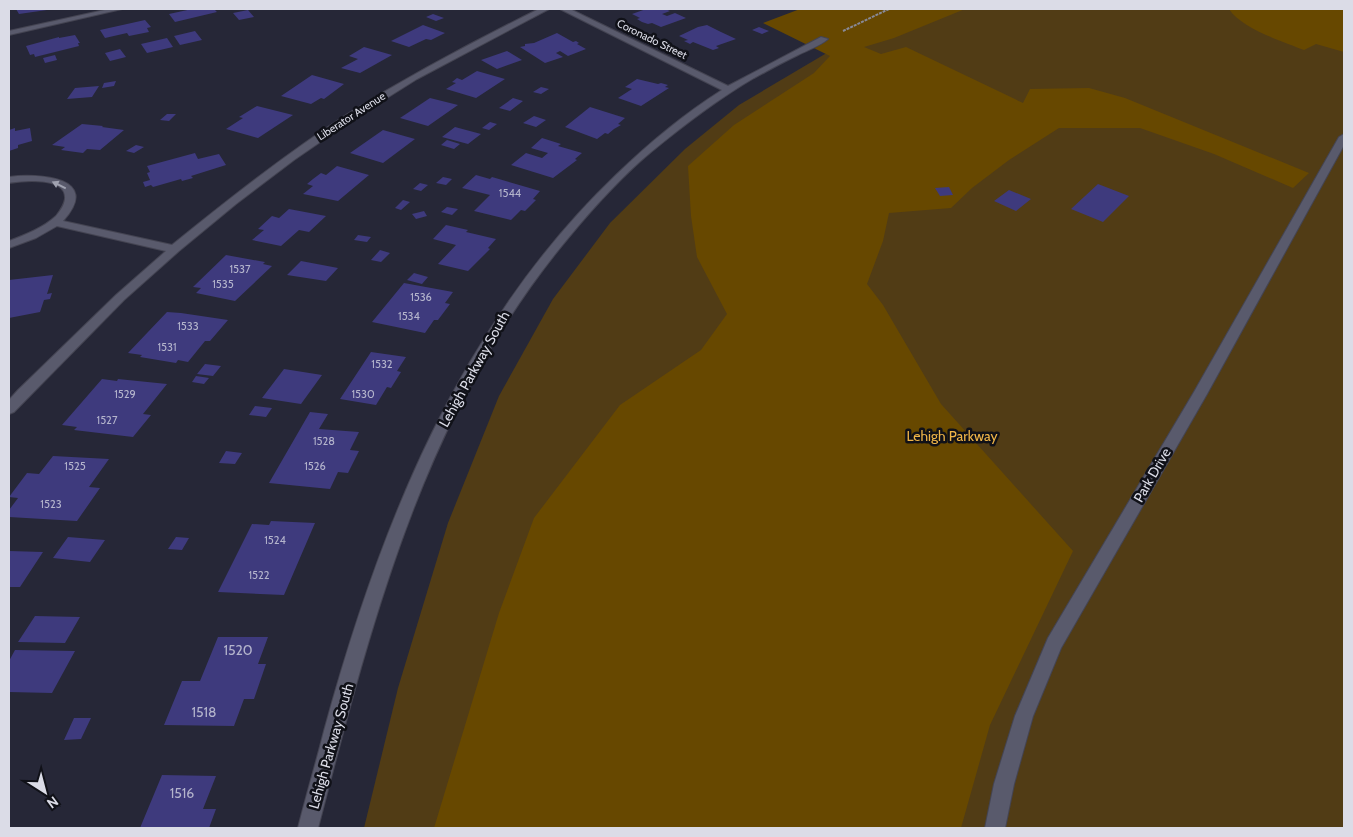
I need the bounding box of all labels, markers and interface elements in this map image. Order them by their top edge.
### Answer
street label: Coronado Street [615,16,690,62]
street label: Liberator Avenue [314,89,388,143]
one-way arrow [52,180,66,188]
house number: 1544 [499,186,522,200]
house number: 1537 [229,262,251,276]
house number: 1535 [212,277,234,291]
house number: 1536 [410,290,432,304]
street label: Lehigh Parkway South [435,308,513,430]
house number: 1534 [398,309,421,323]
house number: 1533 [177,319,199,333]
house number: 1531 [157,340,177,354]
house number: 1532 [371,357,393,371]
house number: 1529 [114,387,136,401]
house number: 1530 [351,387,375,401]
house number: 1527 [97,413,118,427]
park label: Lehigh Parkway [906,427,998,445]
house number: 1528 [313,434,335,448]
street label: Park Drive [1129,445,1175,505]
house number: 1525 [64,459,86,473]
house number: 1526 [304,459,326,473]
house number: 1523 [40,497,62,511]
house number: 1524 [264,533,286,547]
house number: 1522 [248,568,270,582]
house number: 1520 [223,641,253,659]
street label: Lehigh Parkway South [304,681,358,811]
house number: 1518 [191,703,217,721]
north arrow [20,767,70,817]
house number: 1516 [170,784,194,802]
text: N [43,792,62,813]

